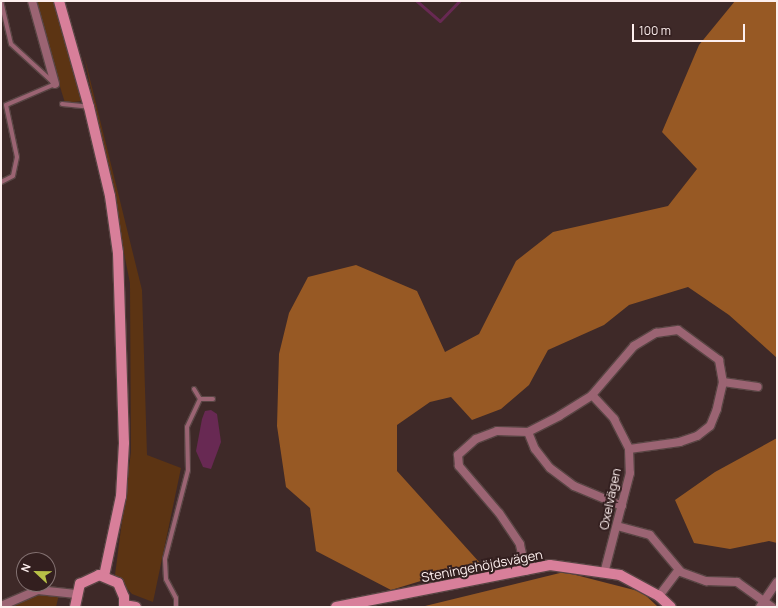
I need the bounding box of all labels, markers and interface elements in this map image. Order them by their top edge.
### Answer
scale bar [634,16,747,42]
text: 100 m [639,22,671,39]
street label: Oxelvägen [596,467,624,531]
street label: Steningehöjdsvägen [420,547,544,585]
north arrow [16,552,56,592]
text: N [17,561,34,574]

